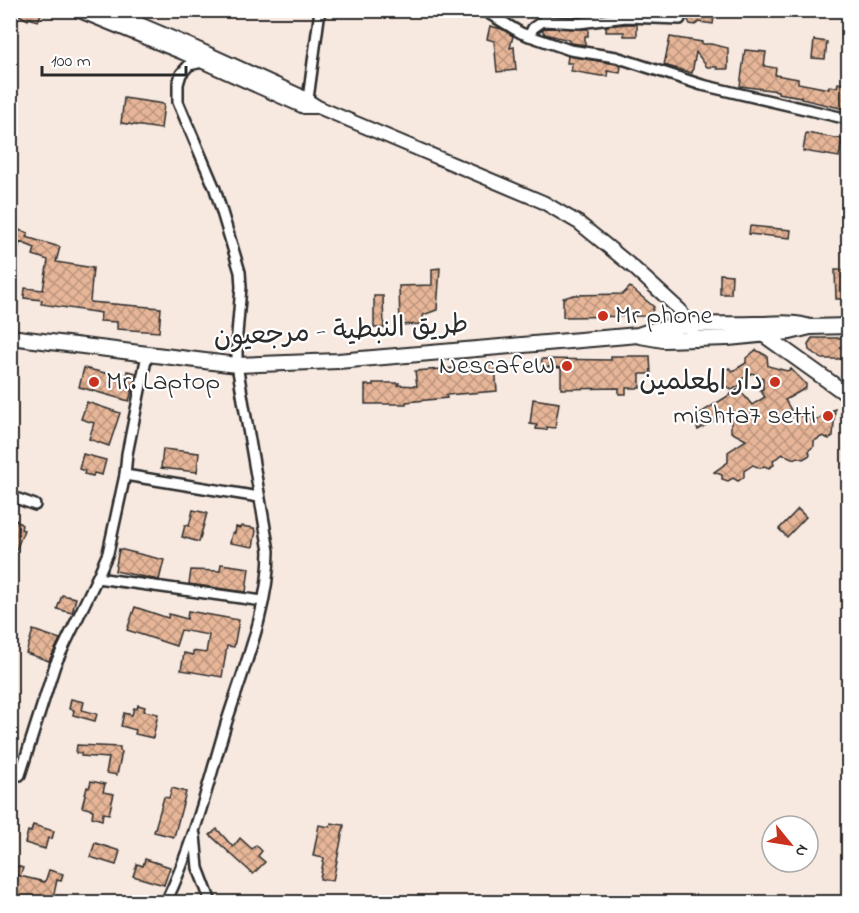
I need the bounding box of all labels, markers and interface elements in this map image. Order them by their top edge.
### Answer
scale bar [42,39,186,77]
text: 100 m [51,49,91,75]
place label: Mr phone [615,297,714,336]
street label: طريق النبطية - مرجعيون [213,306,469,358]
marker: Mr phone [596,309,610,323]
place label: NescafeW [439,347,555,386]
marker: NescafeW [560,359,574,373]
place label: Mr. Laptop [106,363,220,402]
place label: دار المعلمين [639,363,763,402]
marker: Mr. Laptop [87,375,101,389]
marker: دار المعلمين [768,375,782,389]
place label: mishta7 setti [673,397,816,436]
marker: mishta7 setti [821,409,835,423]
north arrow [760,814,820,874]
text: N [788,840,814,861]

